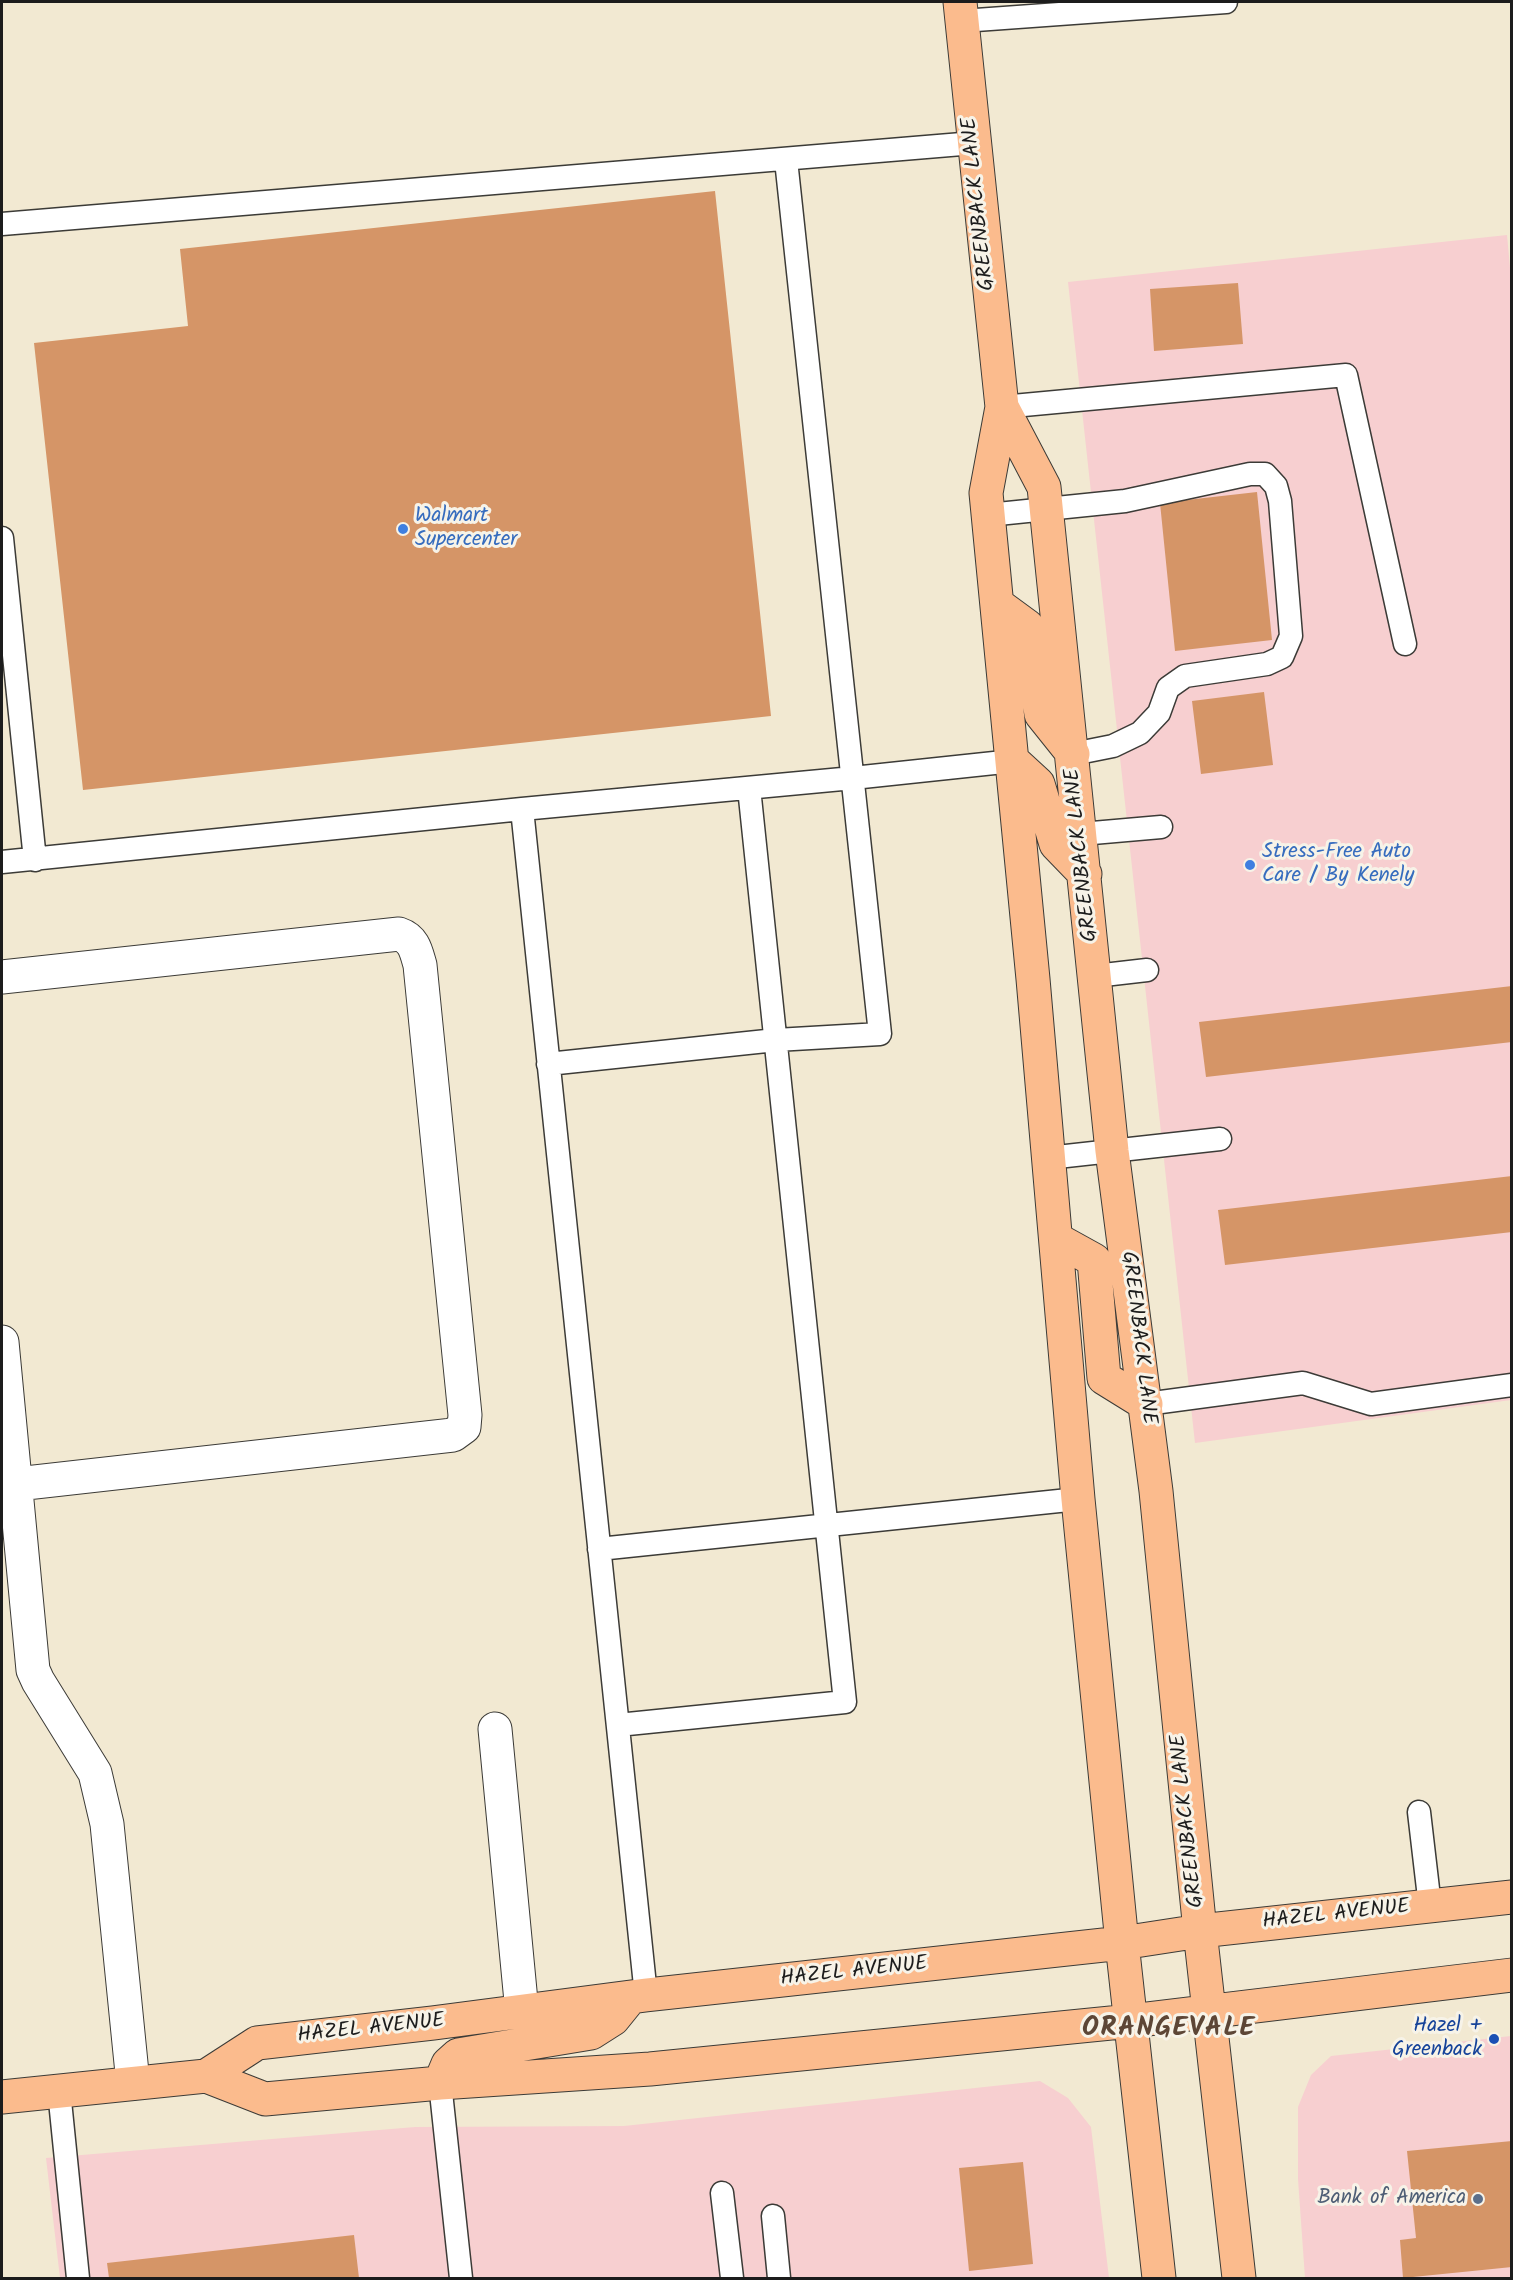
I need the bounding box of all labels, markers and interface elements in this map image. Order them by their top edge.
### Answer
street label: GREENBACK LANE [958,116,1002,292]
place label: Walmart Supercenter [415,504,517,554]
marker: Walmart Supercenter [396,522,410,536]
street label: GREENBACK LANE [1061,767,1105,943]
place label: Stress-Free Auto Care / By Kenely [1262,840,1414,890]
marker: Stress-Free Auto Care / By Kenely [1243,858,1257,872]
street label: GREENBACK LANE [1114,1250,1160,1426]
street label: GREENBACK LANE [1167,1733,1211,1909]
street label: HAZEL AVENUE [1261,1896,1411,1936]
street label: HAZEL AVENUE [779,1953,929,1993]
street label: HAZEL AVENUE [296,2010,446,2050]
district label: ORANGEVALE [1082,2014,1256,2046]
place label: Hazel + Greenback [1392,2014,1482,2064]
marker: Hazel + Greenback [1487,2032,1501,2046]
place label: Bank of America [1317,2186,1466,2212]
marker: Bank of America [1471,2192,1485,2206]

